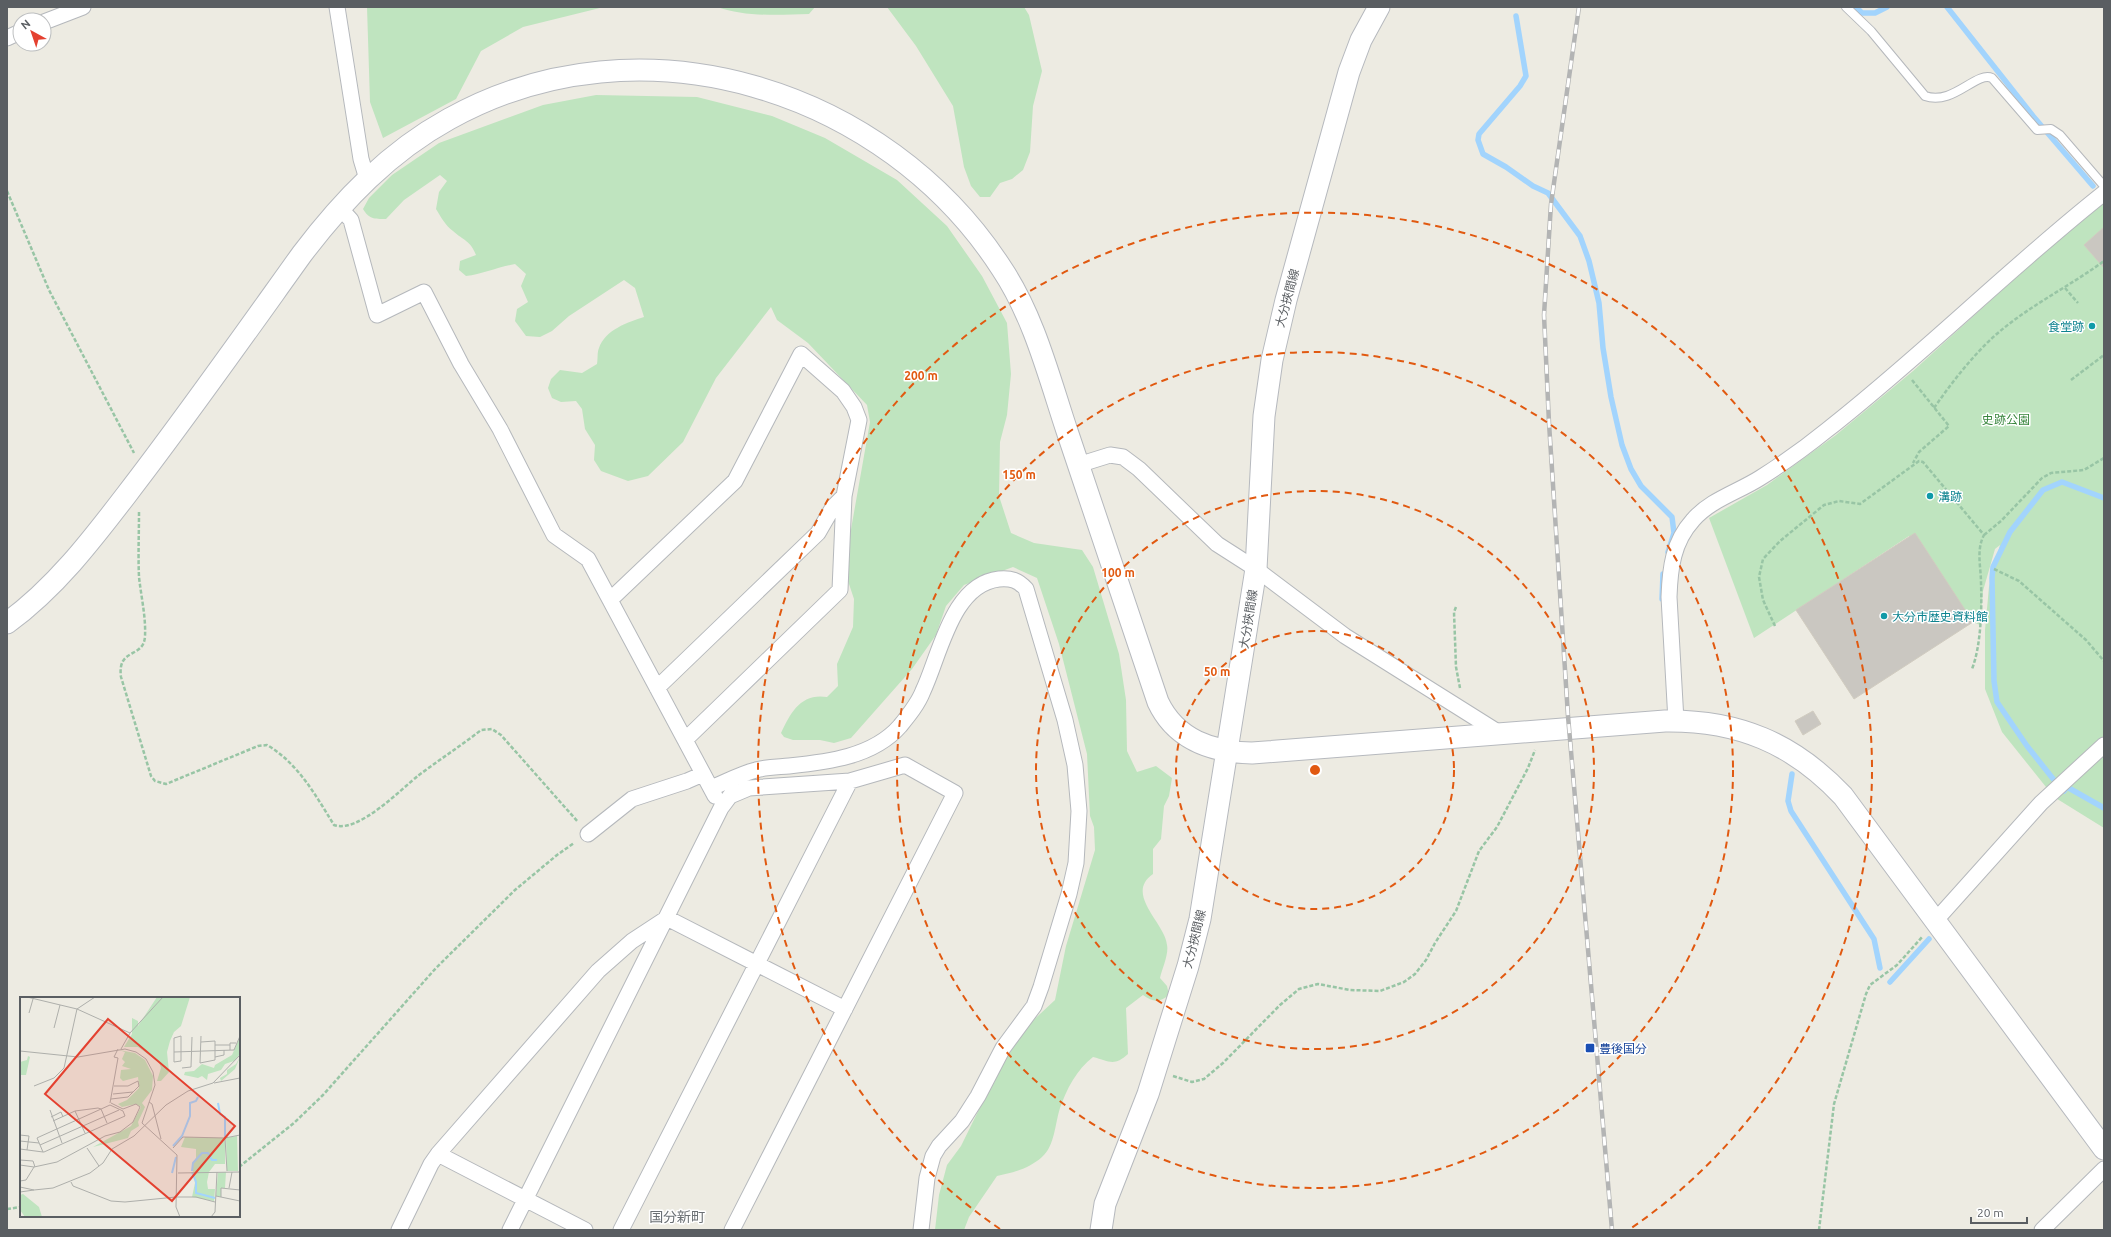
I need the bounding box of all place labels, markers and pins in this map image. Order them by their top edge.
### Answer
place label: 食堂跡 [2048,320,2084,333]
marker: 食堂跡 [2087,321,2097,331]
place label: 溝跡 [1938,490,1962,503]
marker: 溝跡 [1925,491,1935,501]
place label: 大分市歴史資料館 [1892,610,1988,623]
marker: 大分市歴史資料館 [1879,611,1889,621]
centre of rings [1308,763,1322,777]
marker: 豊後国分 [1584,1042,1596,1054]
place label: 豊後国分 [1599,1042,1647,1055]

